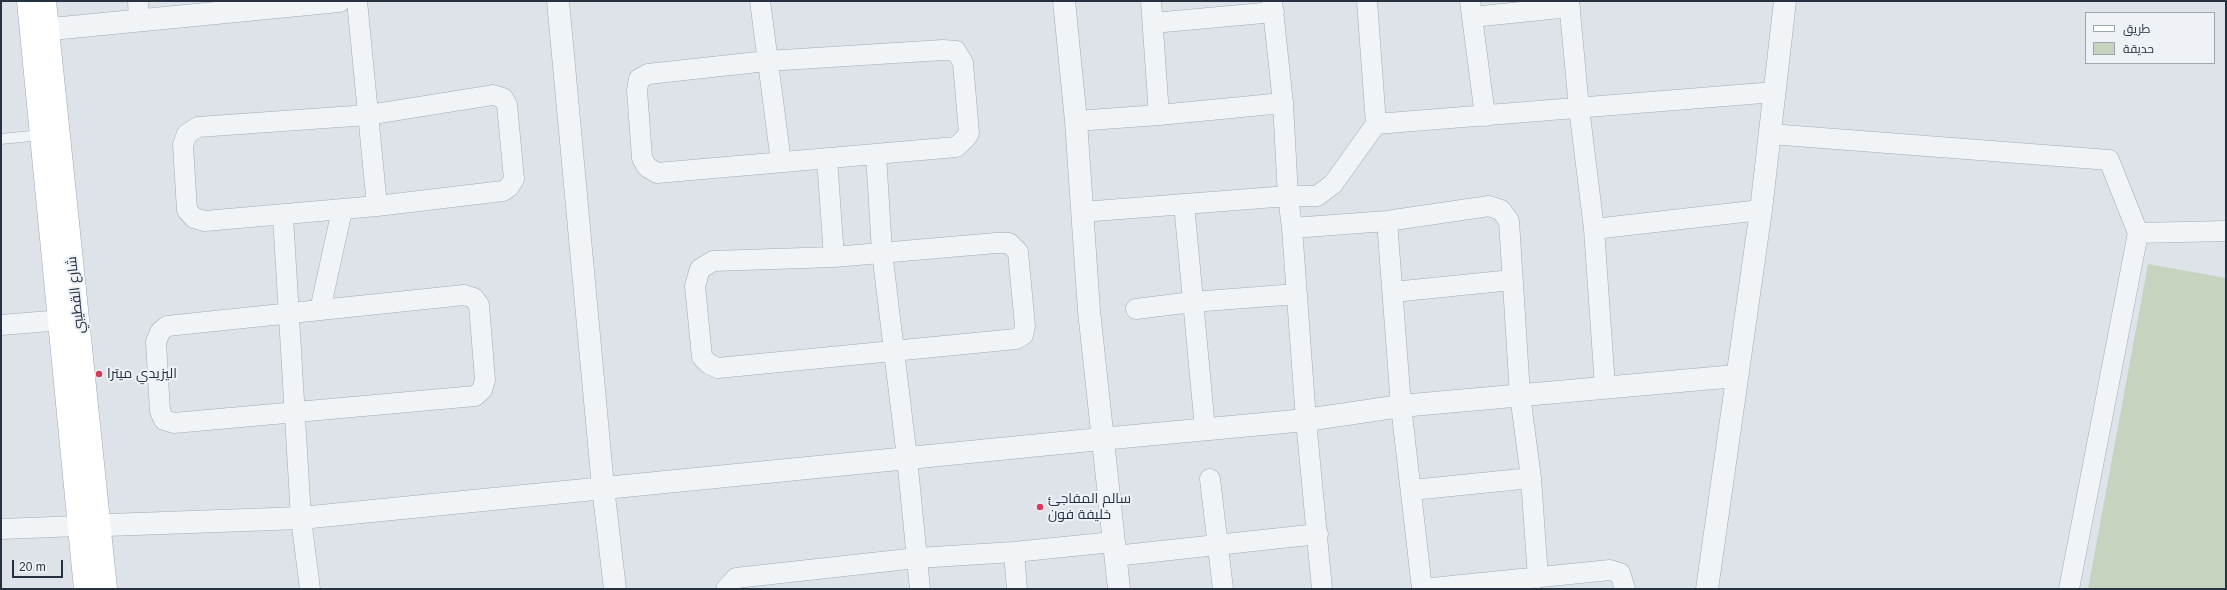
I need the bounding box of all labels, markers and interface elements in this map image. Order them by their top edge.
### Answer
legend [2085,12,2215,64]
text: طريق [2123,22,2150,36]
text: حديقة [2123,42,2154,56]
street label: شارع القطيبي [64,255,88,335]
place label: اليزيدي ميترا [107,366,177,382]
marker: اليزيدي ميترا [94,369,104,379]
place label: سالم المفاجئ خليفة فون [1048,491,1131,524]
marker: سالم المفاجئ خليفة فون [1035,502,1045,512]
scale bar [14,552,65,578]
text: 20 m [19,560,46,574]

